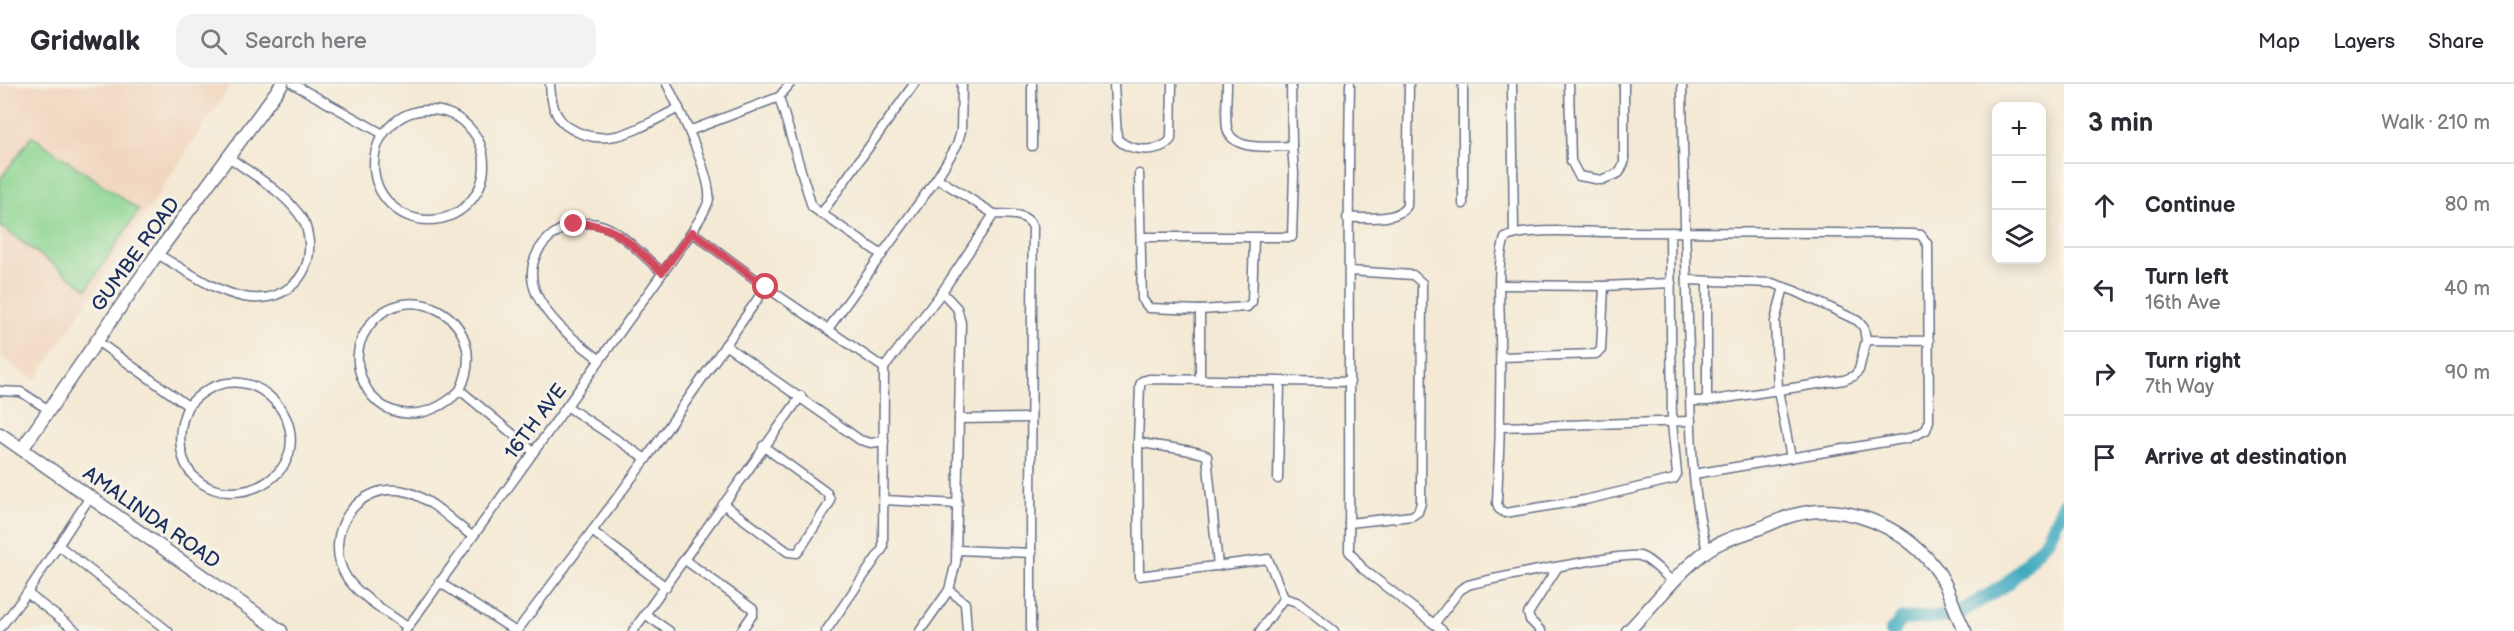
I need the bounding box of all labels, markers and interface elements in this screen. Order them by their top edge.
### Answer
search box [176,14,596,68]
text: Gridwalk [30,25,140,58]
icon: search [197,25,230,58]
text: Search here [245,28,367,55]
text: Map [2258,29,2300,54]
text: Layers [2333,29,2395,54]
text: Share [2428,29,2484,54]
map controls [1992,102,2046,264]
button: + [1992,102,2046,156]
text: 3 min [2088,108,2153,139]
text: Walk · 210 m [2381,111,2490,135]
button: − [1992,156,2046,210]
icon: ahead [2088,189,2121,222]
text: Continue [2145,192,2235,219]
street label: GUMBE ROAD [86,193,185,316]
text: 80 m [2445,193,2490,217]
route end [560,210,586,236]
button: layers [1992,210,2046,264]
text: Turn left [2145,264,2229,291]
route start [752,273,778,299]
icon: left [2088,273,2121,306]
text: 40 m [2444,277,2490,301]
text: 16th Ave [2145,291,2221,315]
text: Turn right [2145,348,2241,375]
icon: right [2088,357,2121,390]
text: 90 m [2445,361,2490,385]
text: 7th Way [2145,375,2214,399]
street label: 16TH AVE [500,379,572,464]
icon: arrive [2088,441,2121,474]
text: Arrive at destination [2145,444,2347,471]
street label: AMALINDA ROAD [78,462,225,574]

